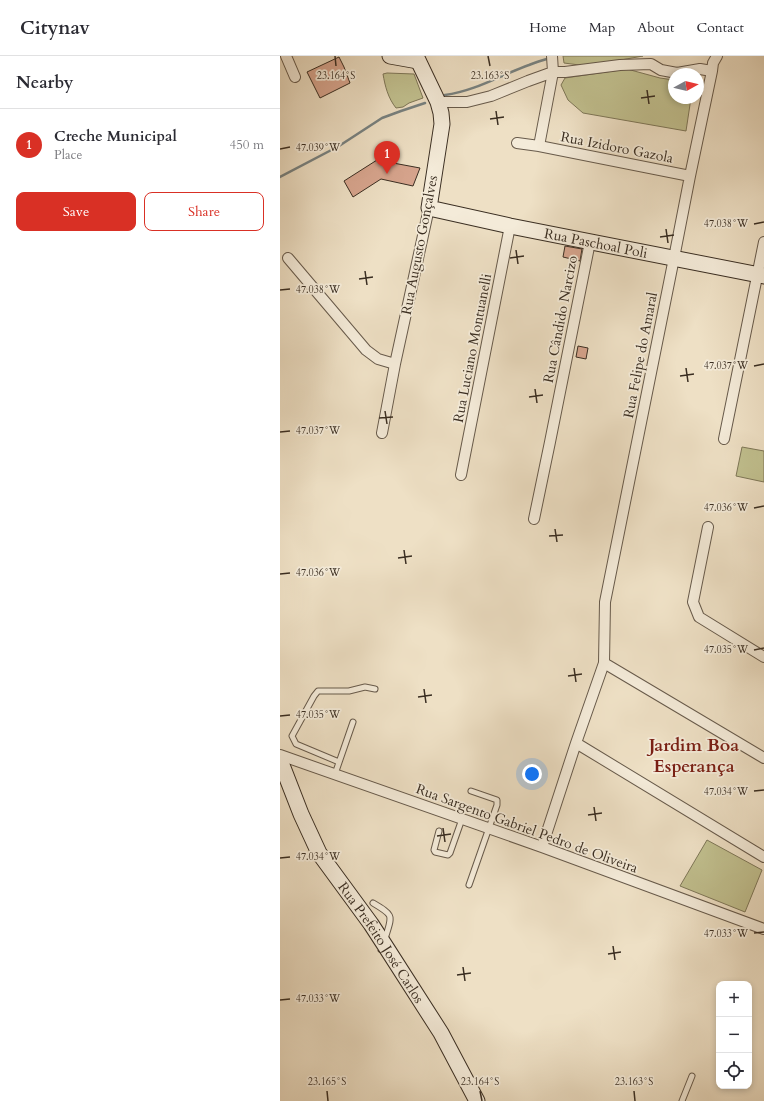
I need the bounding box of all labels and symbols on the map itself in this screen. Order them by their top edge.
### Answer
north arrow [668,68,704,104]
text: 23.164°S [317,69,355,83]
text: 23.163°S [471,69,509,83]
street label: Rua Izidoro Gazola [559,127,675,168]
text: 47.039°W [296,141,341,155]
pin: 1 [374,141,400,174]
street label: Rua Augusto Gonçalves [397,174,442,316]
text: 47.038°W [704,217,749,231]
street label: Rua Paschoal Poli [543,224,649,263]
street label: Rua Cândido Narcizo [539,253,582,384]
street label: Rua Luciano Montuanelli [449,272,496,424]
text: 47.038°W [296,283,341,297]
street label: Rua Felipe do Amaral [619,290,662,420]
text: 47.037°W [704,359,749,373]
text: 47.037°W [296,424,341,438]
text: 47.036°W [704,501,749,515]
text: 47.036°W [296,566,341,580]
text: 47.035°W [704,643,749,657]
text: 47.035°W [296,708,341,722]
district label: Jardim Boa Esperança [646,733,739,779]
your location [522,764,542,784]
street label: Rua Sargento Gabriel Pedro de Oliveira [413,779,640,878]
text: 47.034°W [704,785,749,799]
text: 47.034°W [296,850,341,864]
street label: Rua Prefeito José Carlos [333,878,429,1007]
text: 47.033°W [704,927,749,941]
text: 47.033°W [296,992,341,1006]
text: 23.165°S [308,1075,346,1089]
text: 23.164°S [461,1075,499,1089]
text: 23.163°S [615,1075,653,1089]

